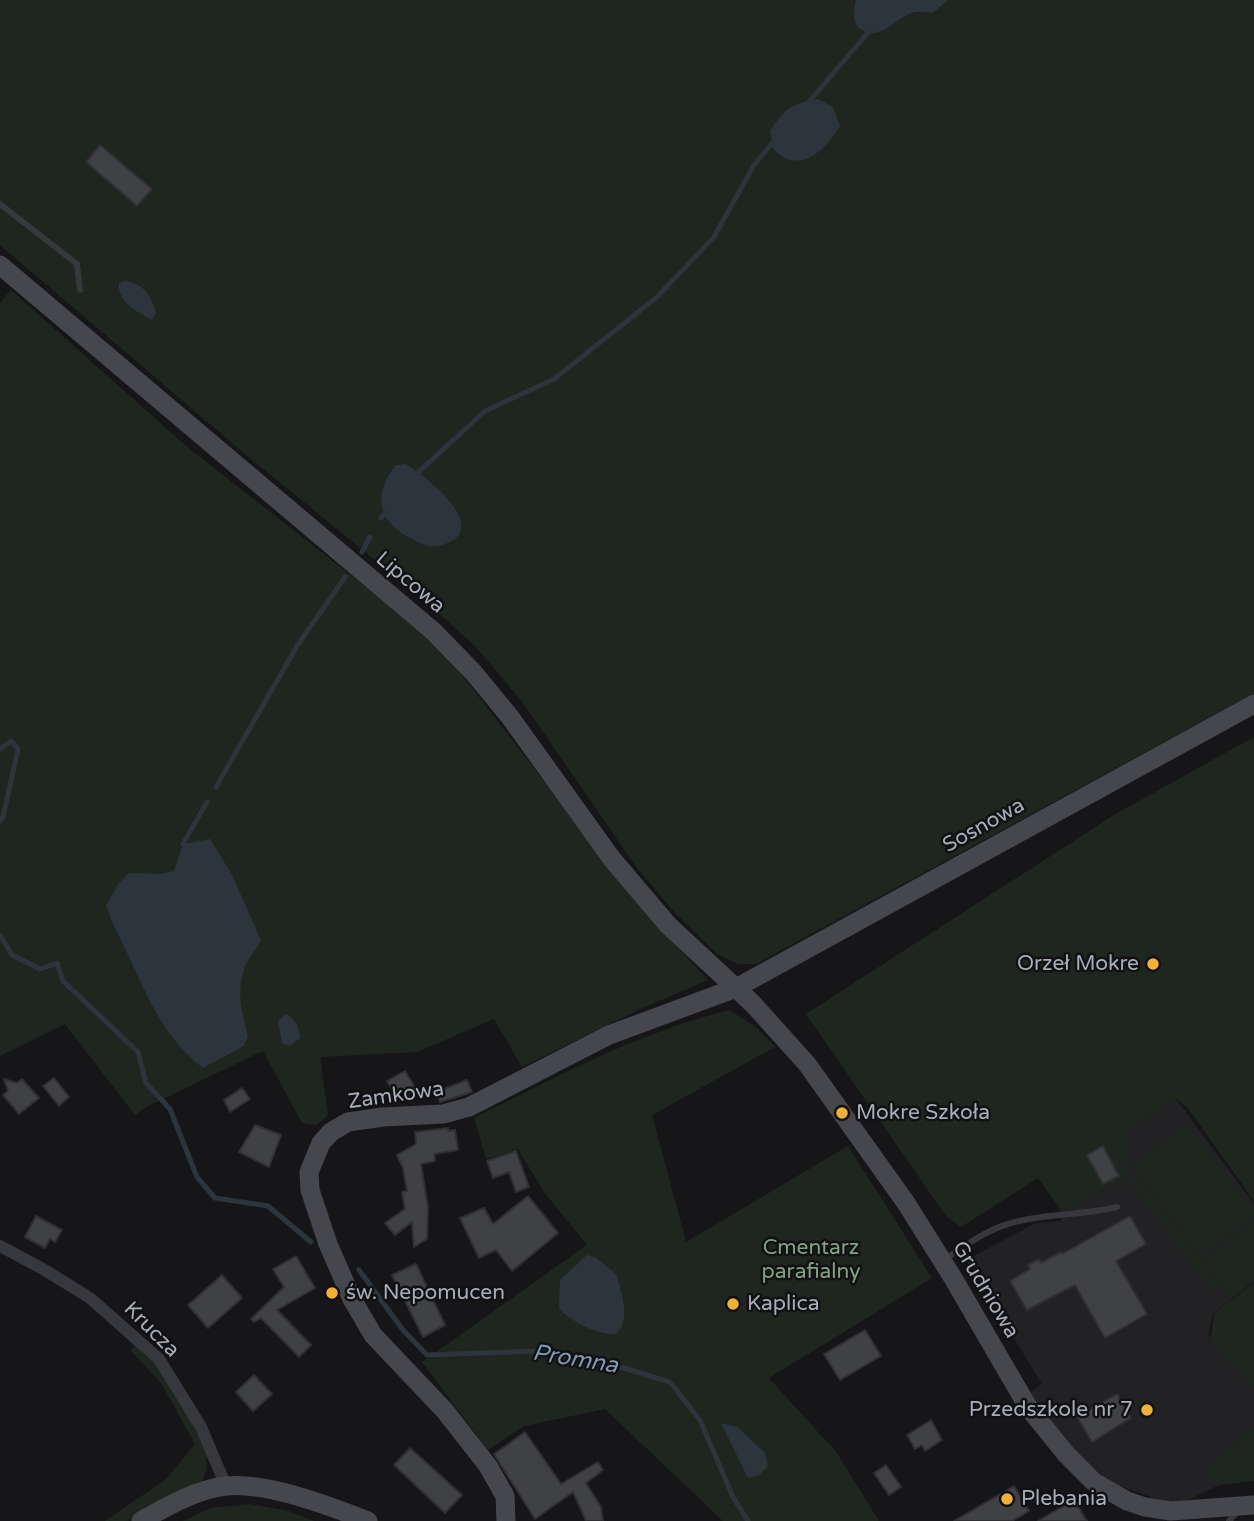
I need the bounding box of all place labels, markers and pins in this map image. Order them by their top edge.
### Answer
place label: Orzeł Mokre [1017,951,1139,977]
marker: Orzeł Mokre [1145,956,1161,972]
place label: Mokre Szkoła [856,1100,990,1126]
marker: Mokre Szkoła [834,1105,850,1121]
place label: św. Nepomucen [346,1280,505,1306]
marker: św. Nepomucen [324,1285,340,1301]
place label: Kaplica [747,1291,820,1317]
marker: Kaplica [725,1296,741,1312]
place label: Przedszkole nr 7 [969,1397,1133,1423]
marker: Przedszkole nr 7 [1139,1402,1155,1418]
place label: Plebania [1021,1486,1107,1512]
marker: Plebania [999,1491,1015,1507]

